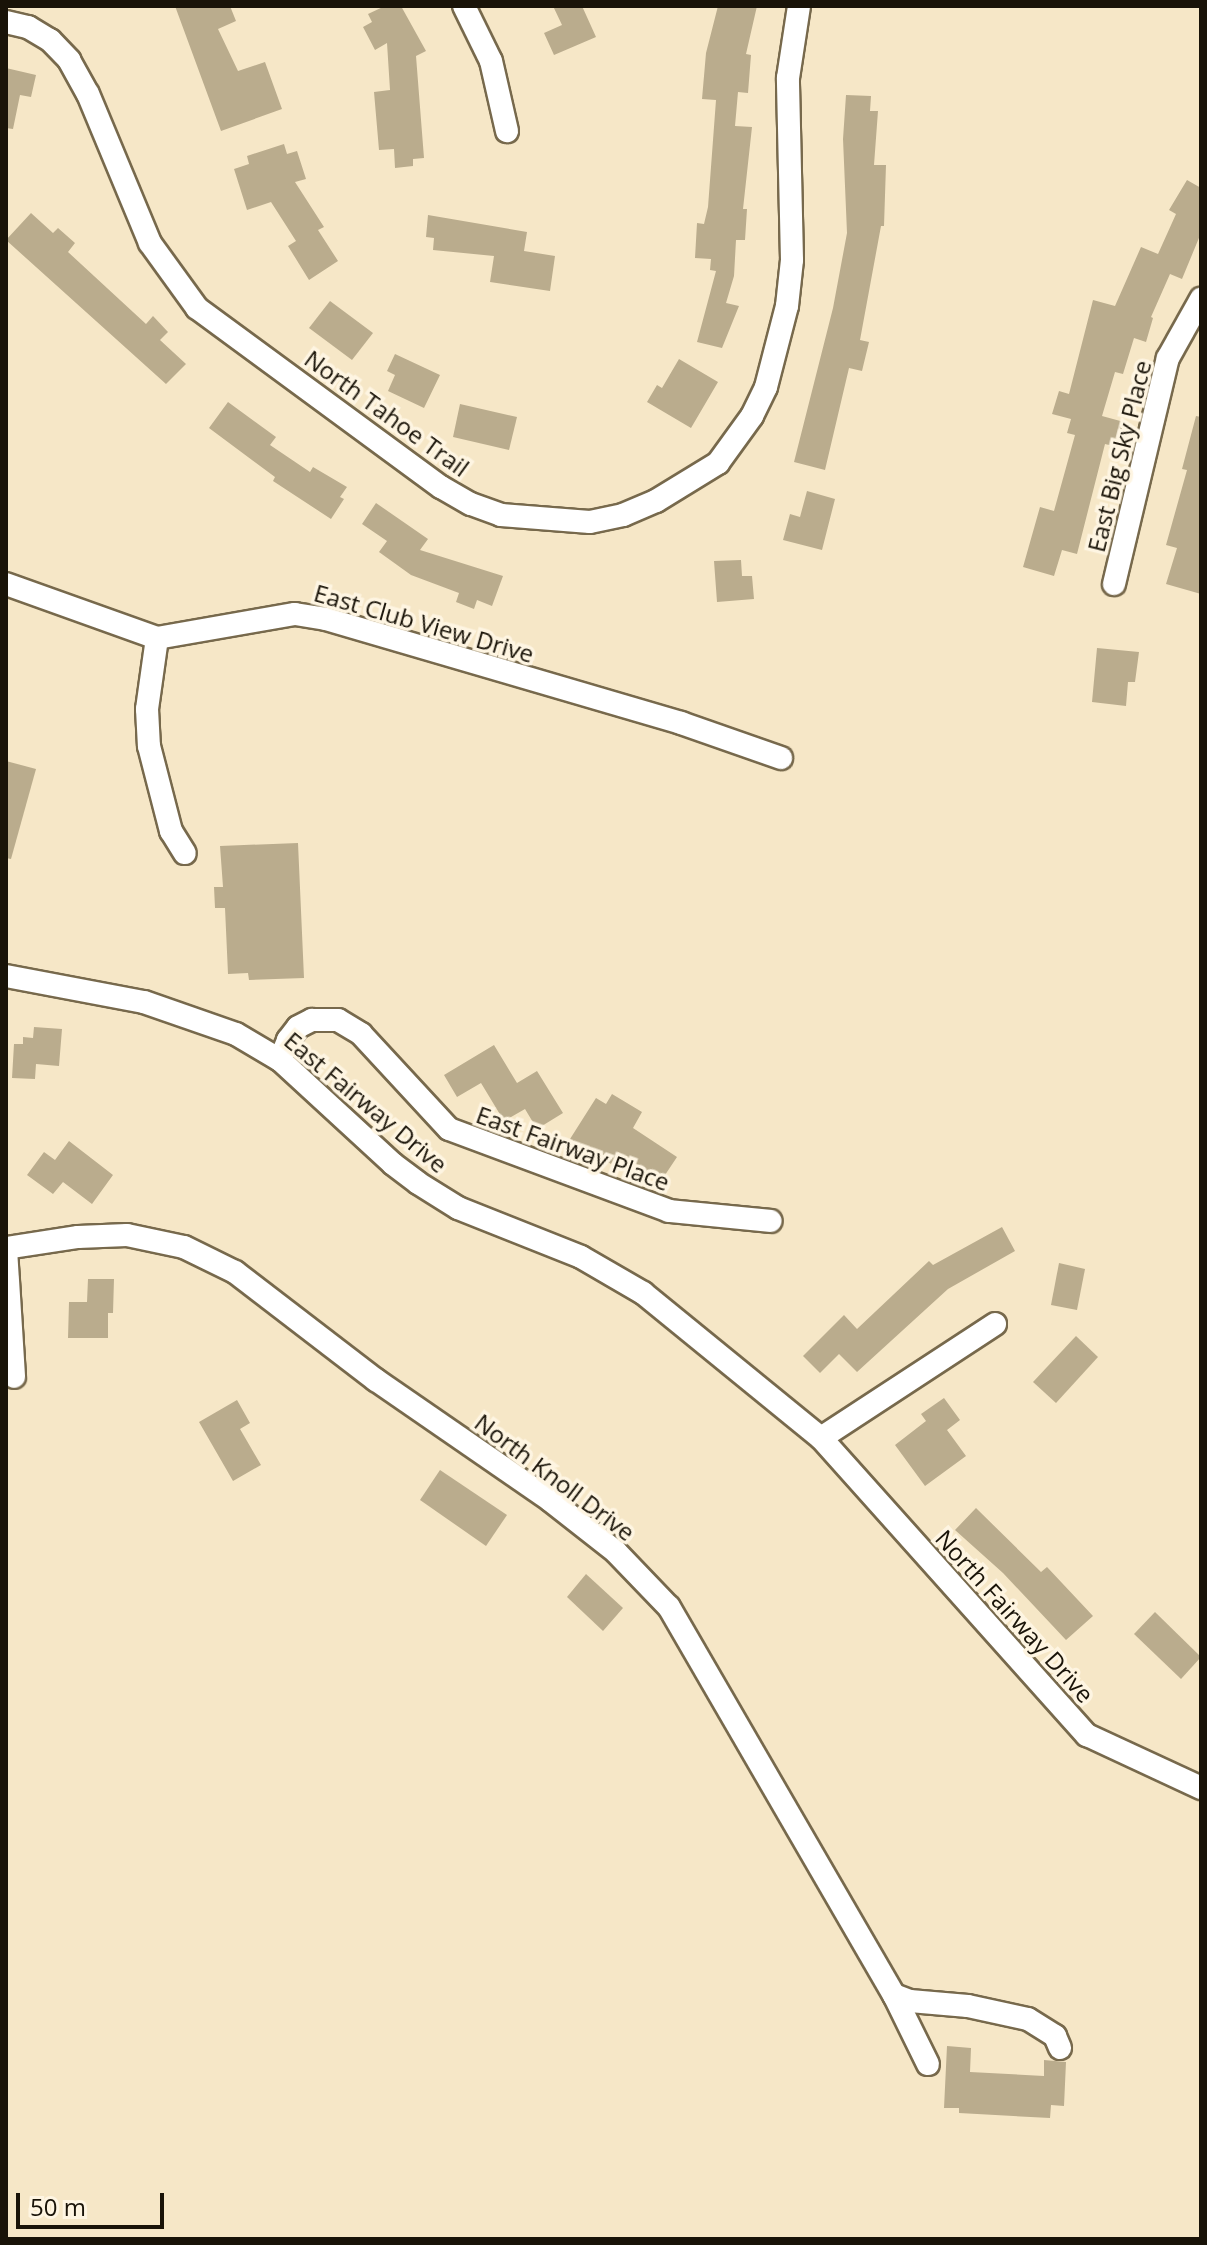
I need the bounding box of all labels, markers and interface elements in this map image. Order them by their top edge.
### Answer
street label: North Tahoe Trail [299,344,475,482]
street label: East Big Sky Place [1081,357,1157,555]
street label: East Club View Drive [311,578,537,668]
street label: East Fairway Drive [279,1026,453,1178]
street label: East Fairway Place [472,1100,674,1196]
street label: North Knoll Drive [469,1407,641,1547]
street label: North Fairway Drive [930,1524,1100,1708]
scale bar [20,2177,168,2227]
text: 50 m [30,2190,86,2223]

